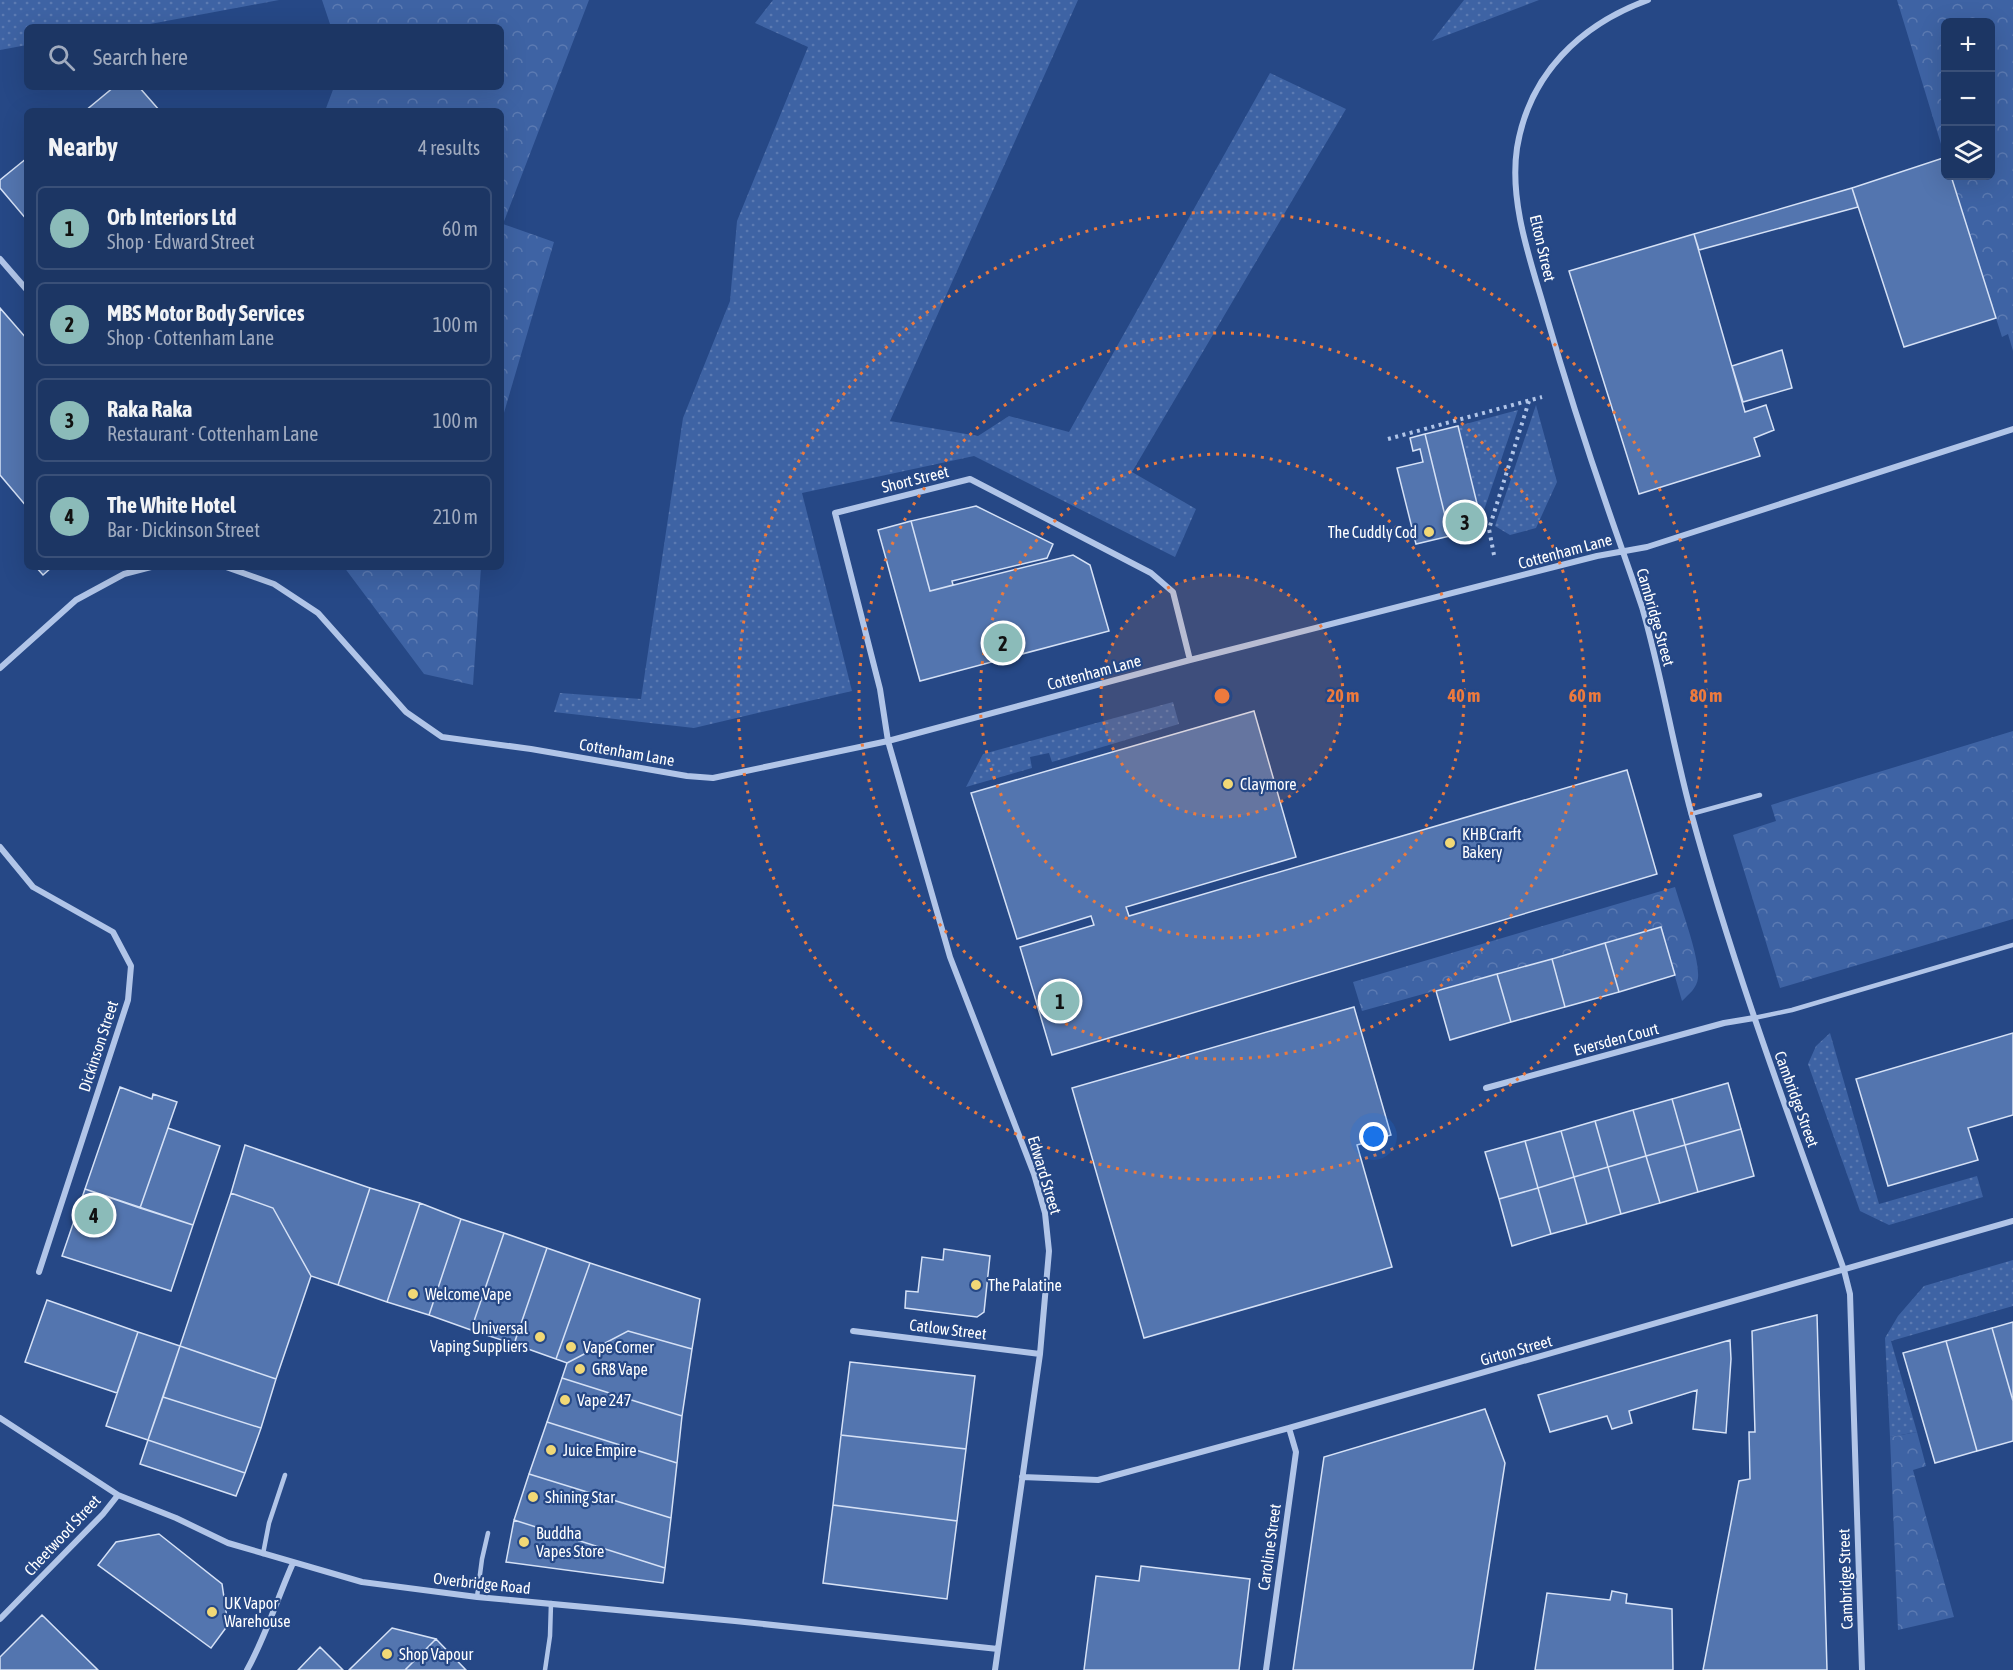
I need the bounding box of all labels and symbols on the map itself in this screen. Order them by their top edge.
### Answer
street label: Elton Street [1527,213,1560,284]
street label: Short Street [880,462,951,496]
pin: 3 [1446,500,1484,544]
place label: The Cuddly Cod [1328,523,1417,542]
marker: The Cuddly Cod [1422,525,1436,539]
street label: Cottenham Lane [1516,530,1614,572]
street label: Cambridge Street [1632,566,1679,669]
pin: 2 [984,620,1022,666]
street label: Cottenham Lane [1045,651,1143,693]
text: 20 m [1327,685,1359,706]
text: 40 m [1447,685,1480,706]
text: 60 m [1569,685,1601,706]
text: 80 m [1690,685,1722,706]
centre of rings [1212,686,1232,706]
street label: Cottenham Lane [578,735,676,769]
place label: Claymore [1240,775,1297,794]
marker: Claymore [1221,777,1235,791]
place label: KHB Crarft Bakery [1462,825,1522,862]
marker: KHB Crarft Bakery [1443,836,1457,850]
pin: 1 [1040,978,1080,1024]
street label: Dickinson Street [75,998,121,1094]
street label: Eversden Court [1572,1019,1661,1059]
street label: Cambridge Street [1770,1049,1823,1150]
your location [1359,1122,1388,1151]
street label: Edward Street [1025,1134,1066,1217]
pin: 4 [74,1192,113,1238]
place label: The Palatine [988,1276,1062,1294]
marker: The Palatine [969,1278,983,1292]
place label: Welcome Vape [425,1285,512,1304]
marker: Welcome Vape [406,1287,420,1301]
street label: Catlow Street [908,1315,988,1343]
place label: Universal Vaping Suppliers [430,1319,529,1356]
marker: Universal Vaping Suppliers [533,1330,547,1344]
street label: Girton Street [1478,1331,1554,1369]
place label: Vape Corner [583,1338,654,1357]
marker: Vape Corner [564,1340,578,1354]
place label: GR8 Vape [592,1360,648,1379]
marker: GR8 Vape [573,1362,587,1376]
place label: Vape 247 [577,1391,631,1410]
marker: Vape 247 [558,1393,572,1407]
place label: Juice Empire [563,1441,637,1460]
marker: Juice Empire [544,1443,558,1457]
place label: Shining Star [545,1488,615,1507]
marker: Shining Star [526,1490,540,1504]
street label: Cheetwood Street [20,1491,104,1579]
street label: Caroline Street [1254,1502,1284,1591]
place label: Buddha Vapes Store [536,1524,604,1561]
street label: Cambridge Street [1834,1528,1857,1630]
marker: Buddha Vapes Store [517,1535,531,1549]
street label: Overbridge Road [432,1569,532,1598]
place label: UK Vapor Warehouse [224,1594,290,1630]
marker: UK Vapor Warehouse [205,1605,219,1619]
place label: Shop Vapour [399,1645,473,1664]
marker: Shop Vapour [380,1647,394,1661]

